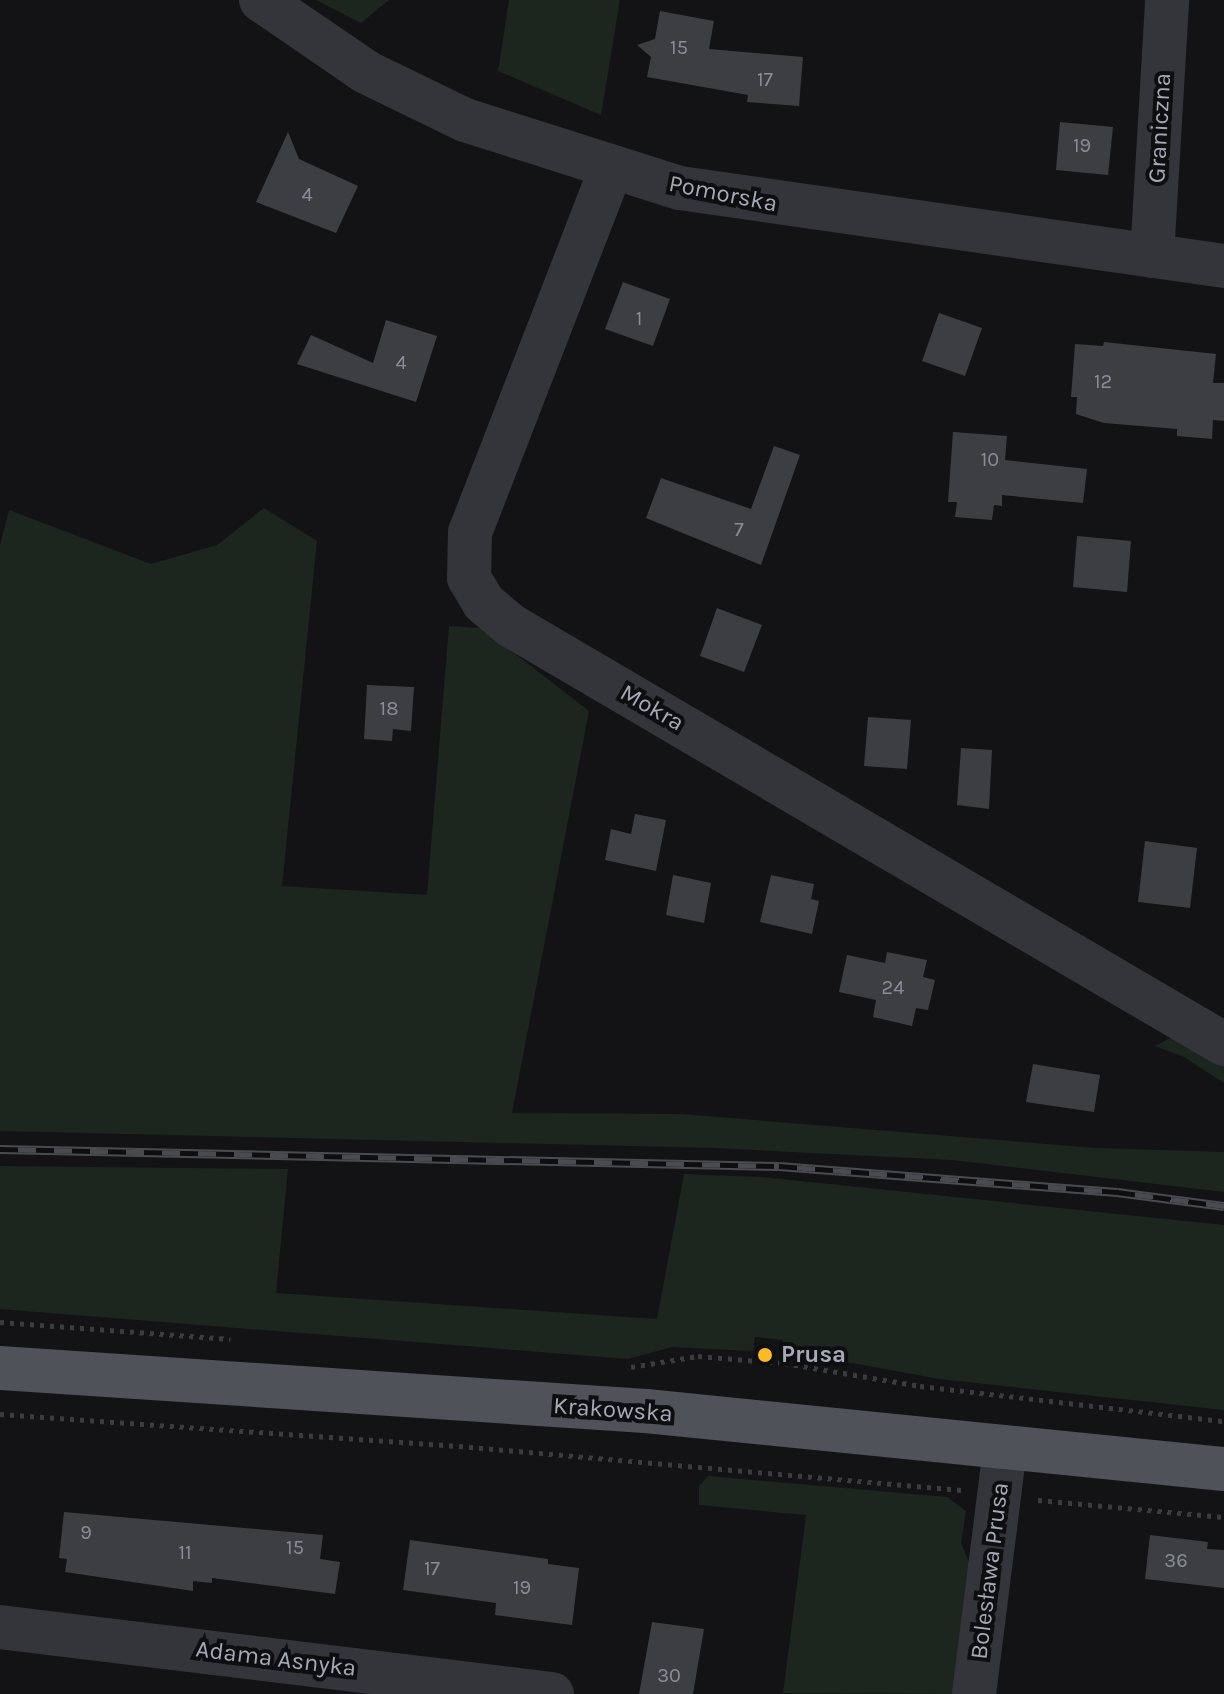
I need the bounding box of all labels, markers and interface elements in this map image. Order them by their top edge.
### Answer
house number: 15 [670,35,688,59]
house number: 17 [757,67,773,91]
street label: Graniczna [1143,72,1177,184]
house number: 19 [1073,133,1091,157]
street label: Pomorska [666,169,780,219]
house number: 4 [301,182,313,206]
house number: 1 [636,306,642,330]
house number: 4 [395,350,407,374]
house number: 12 [1094,369,1112,393]
house number: 10 [981,447,999,471]
house number: 7 [734,517,744,541]
street label: Mokra [615,678,689,738]
house number: 18 [380,696,398,720]
house number: 24 [882,975,904,999]
place label: Prusa [781,1341,846,1369]
marker: Prusa [756,1346,774,1364]
street label: Krakowska [552,1391,674,1429]
street label: Bolesława Prusa [965,1481,1015,1661]
house number: 9 [80,1520,92,1544]
house number: 15 [286,1535,304,1559]
house number: 11 [178,1540,192,1564]
house number: 36 [1164,1548,1188,1572]
house number: 17 [424,1556,440,1580]
house number: 19 [513,1575,531,1599]
street label: Adama Asnyka [194,1635,358,1683]
house number: 30 [657,1663,681,1687]

